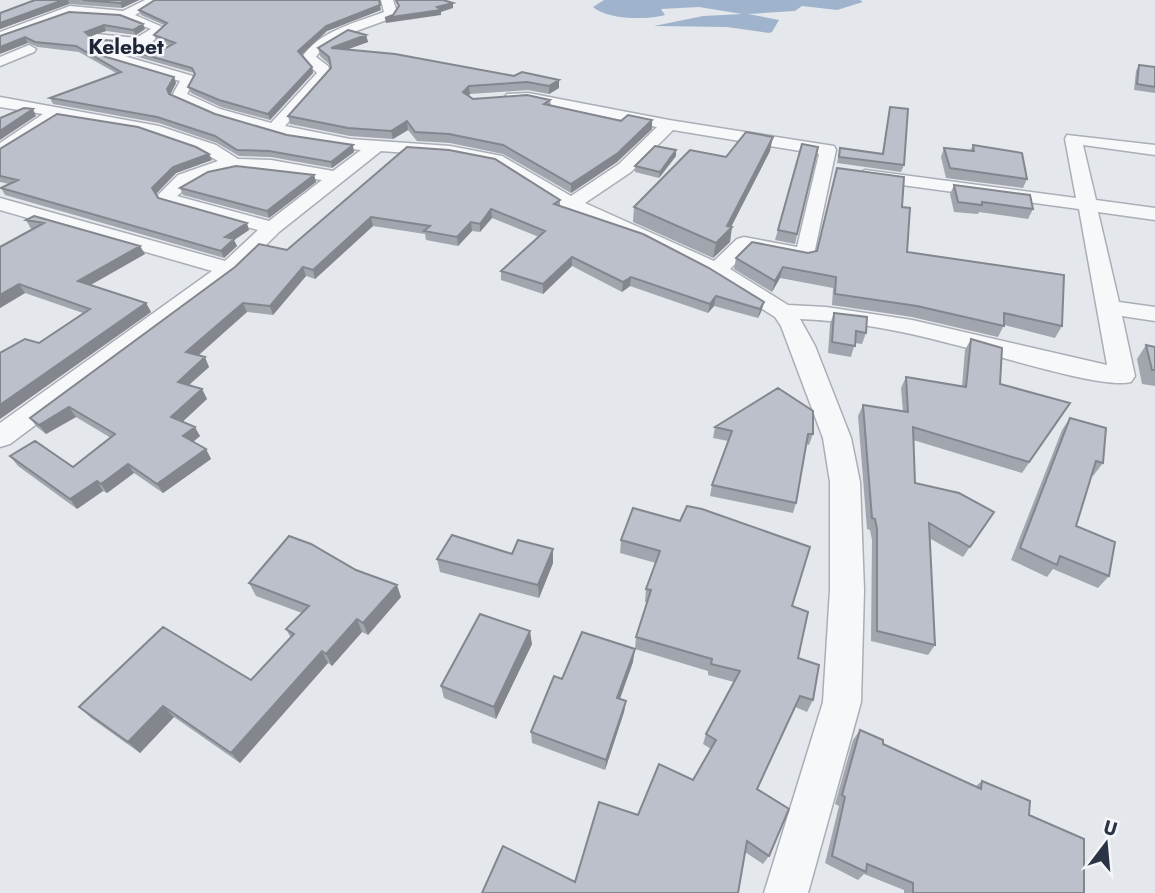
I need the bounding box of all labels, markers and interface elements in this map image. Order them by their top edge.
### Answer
district label: Kelebet [88,32,164,62]
north arrow [1071,809,1141,879]
text: U [1100,813,1121,843]

